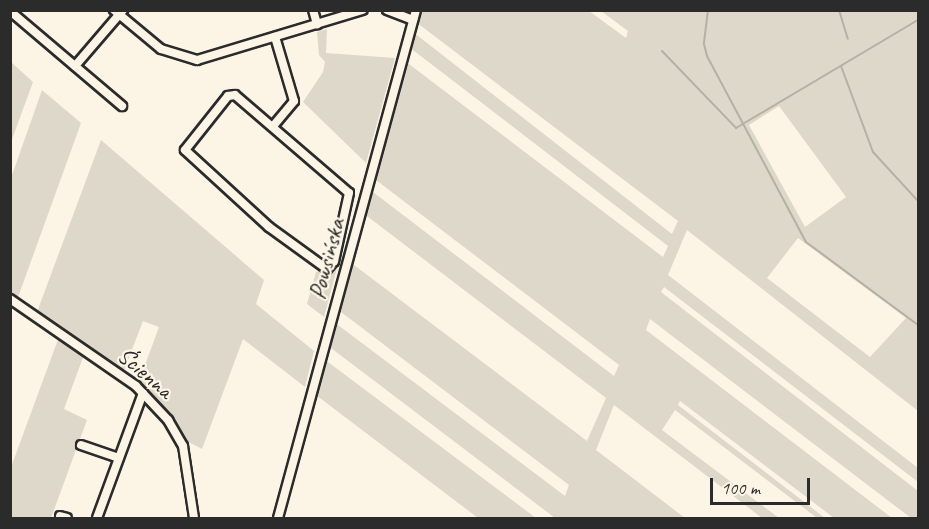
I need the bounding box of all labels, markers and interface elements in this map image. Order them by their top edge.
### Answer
street label: Powsińska [302,216,352,302]
street label: Ścienna [111,341,179,405]
scale bar [713,466,814,504]
text: 100 m [721,477,760,499]

